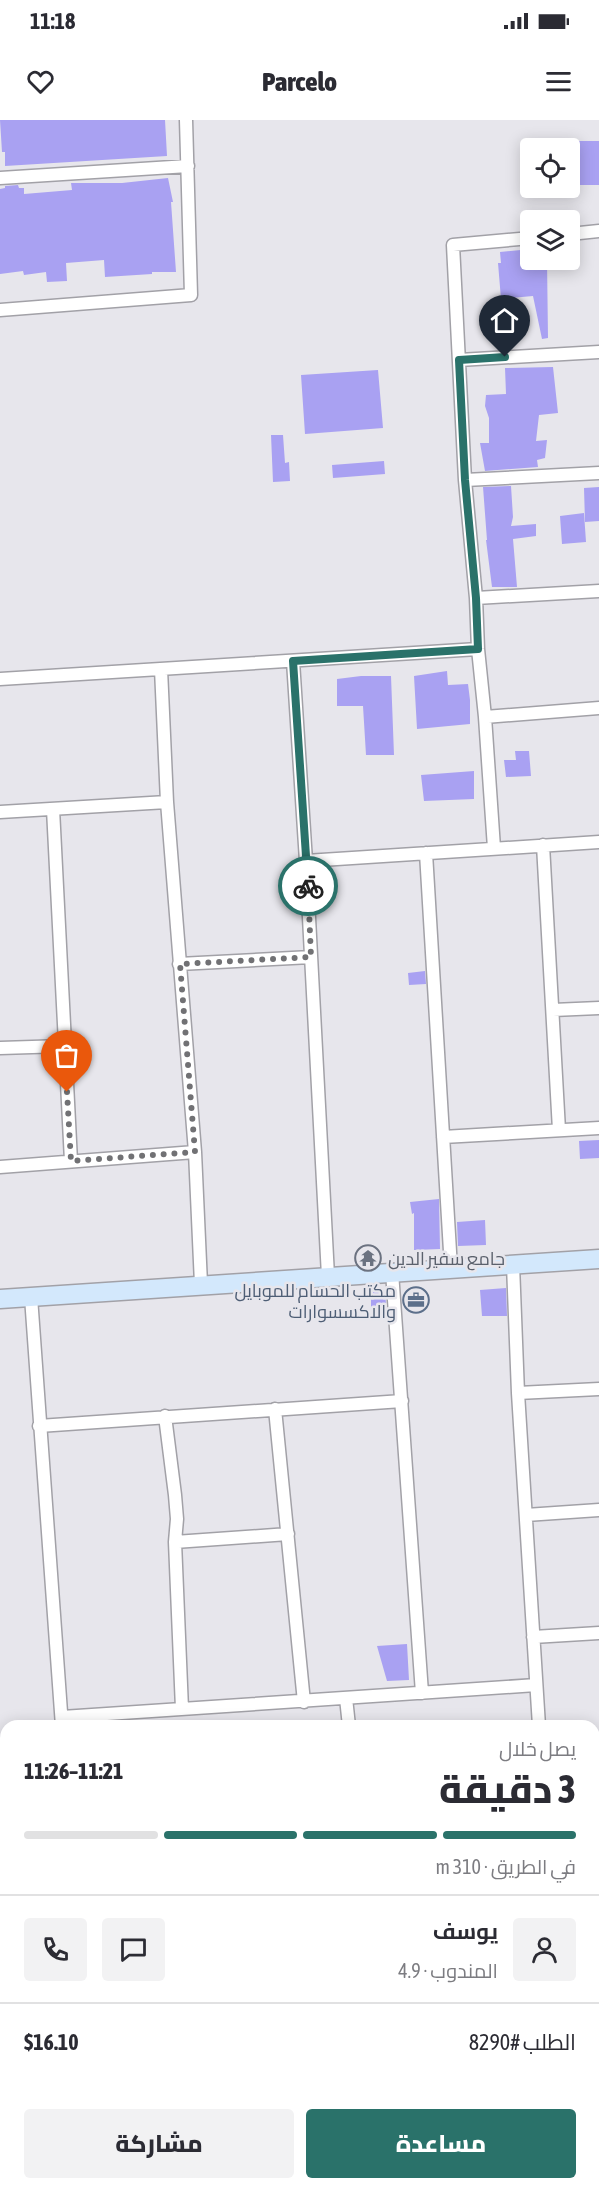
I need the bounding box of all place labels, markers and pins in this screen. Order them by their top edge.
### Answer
pin [479,295,530,357]
pin [41,1030,92,1092]
temple icon: جامع سفير الدين [353,1243,383,1273]
place label: جامع سفير الدين [388,1248,505,1271]
place label: مكتب الحسام للموبايل والاكسسوارات [234,1280,396,1323]
office icon: مكتب الحسام للموبايل والاكسسوارات [401,1285,431,1315]

